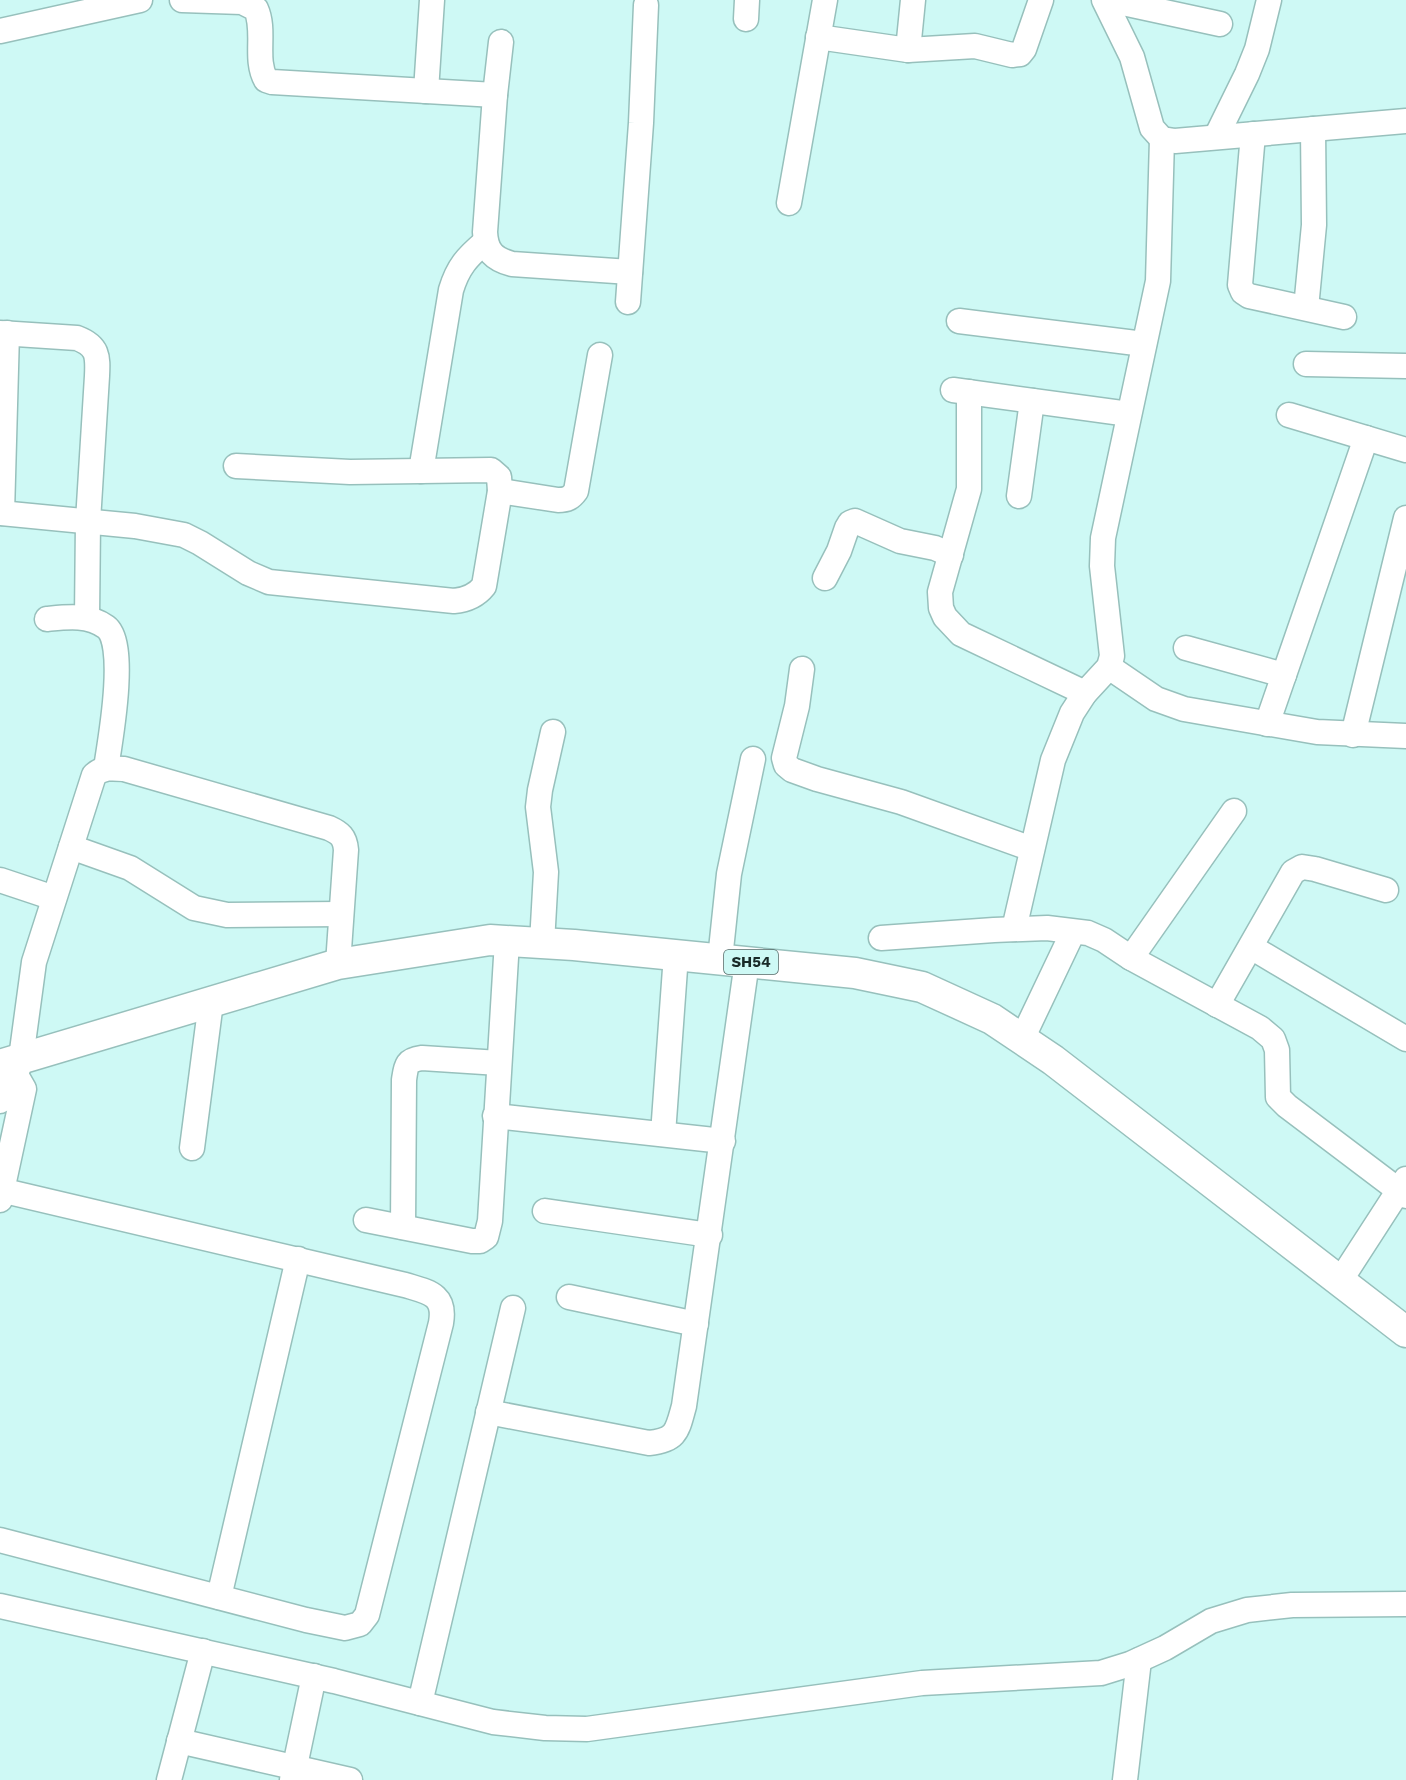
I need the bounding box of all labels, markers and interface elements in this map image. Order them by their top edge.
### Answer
road number: SH54 [724,950,778,974]

